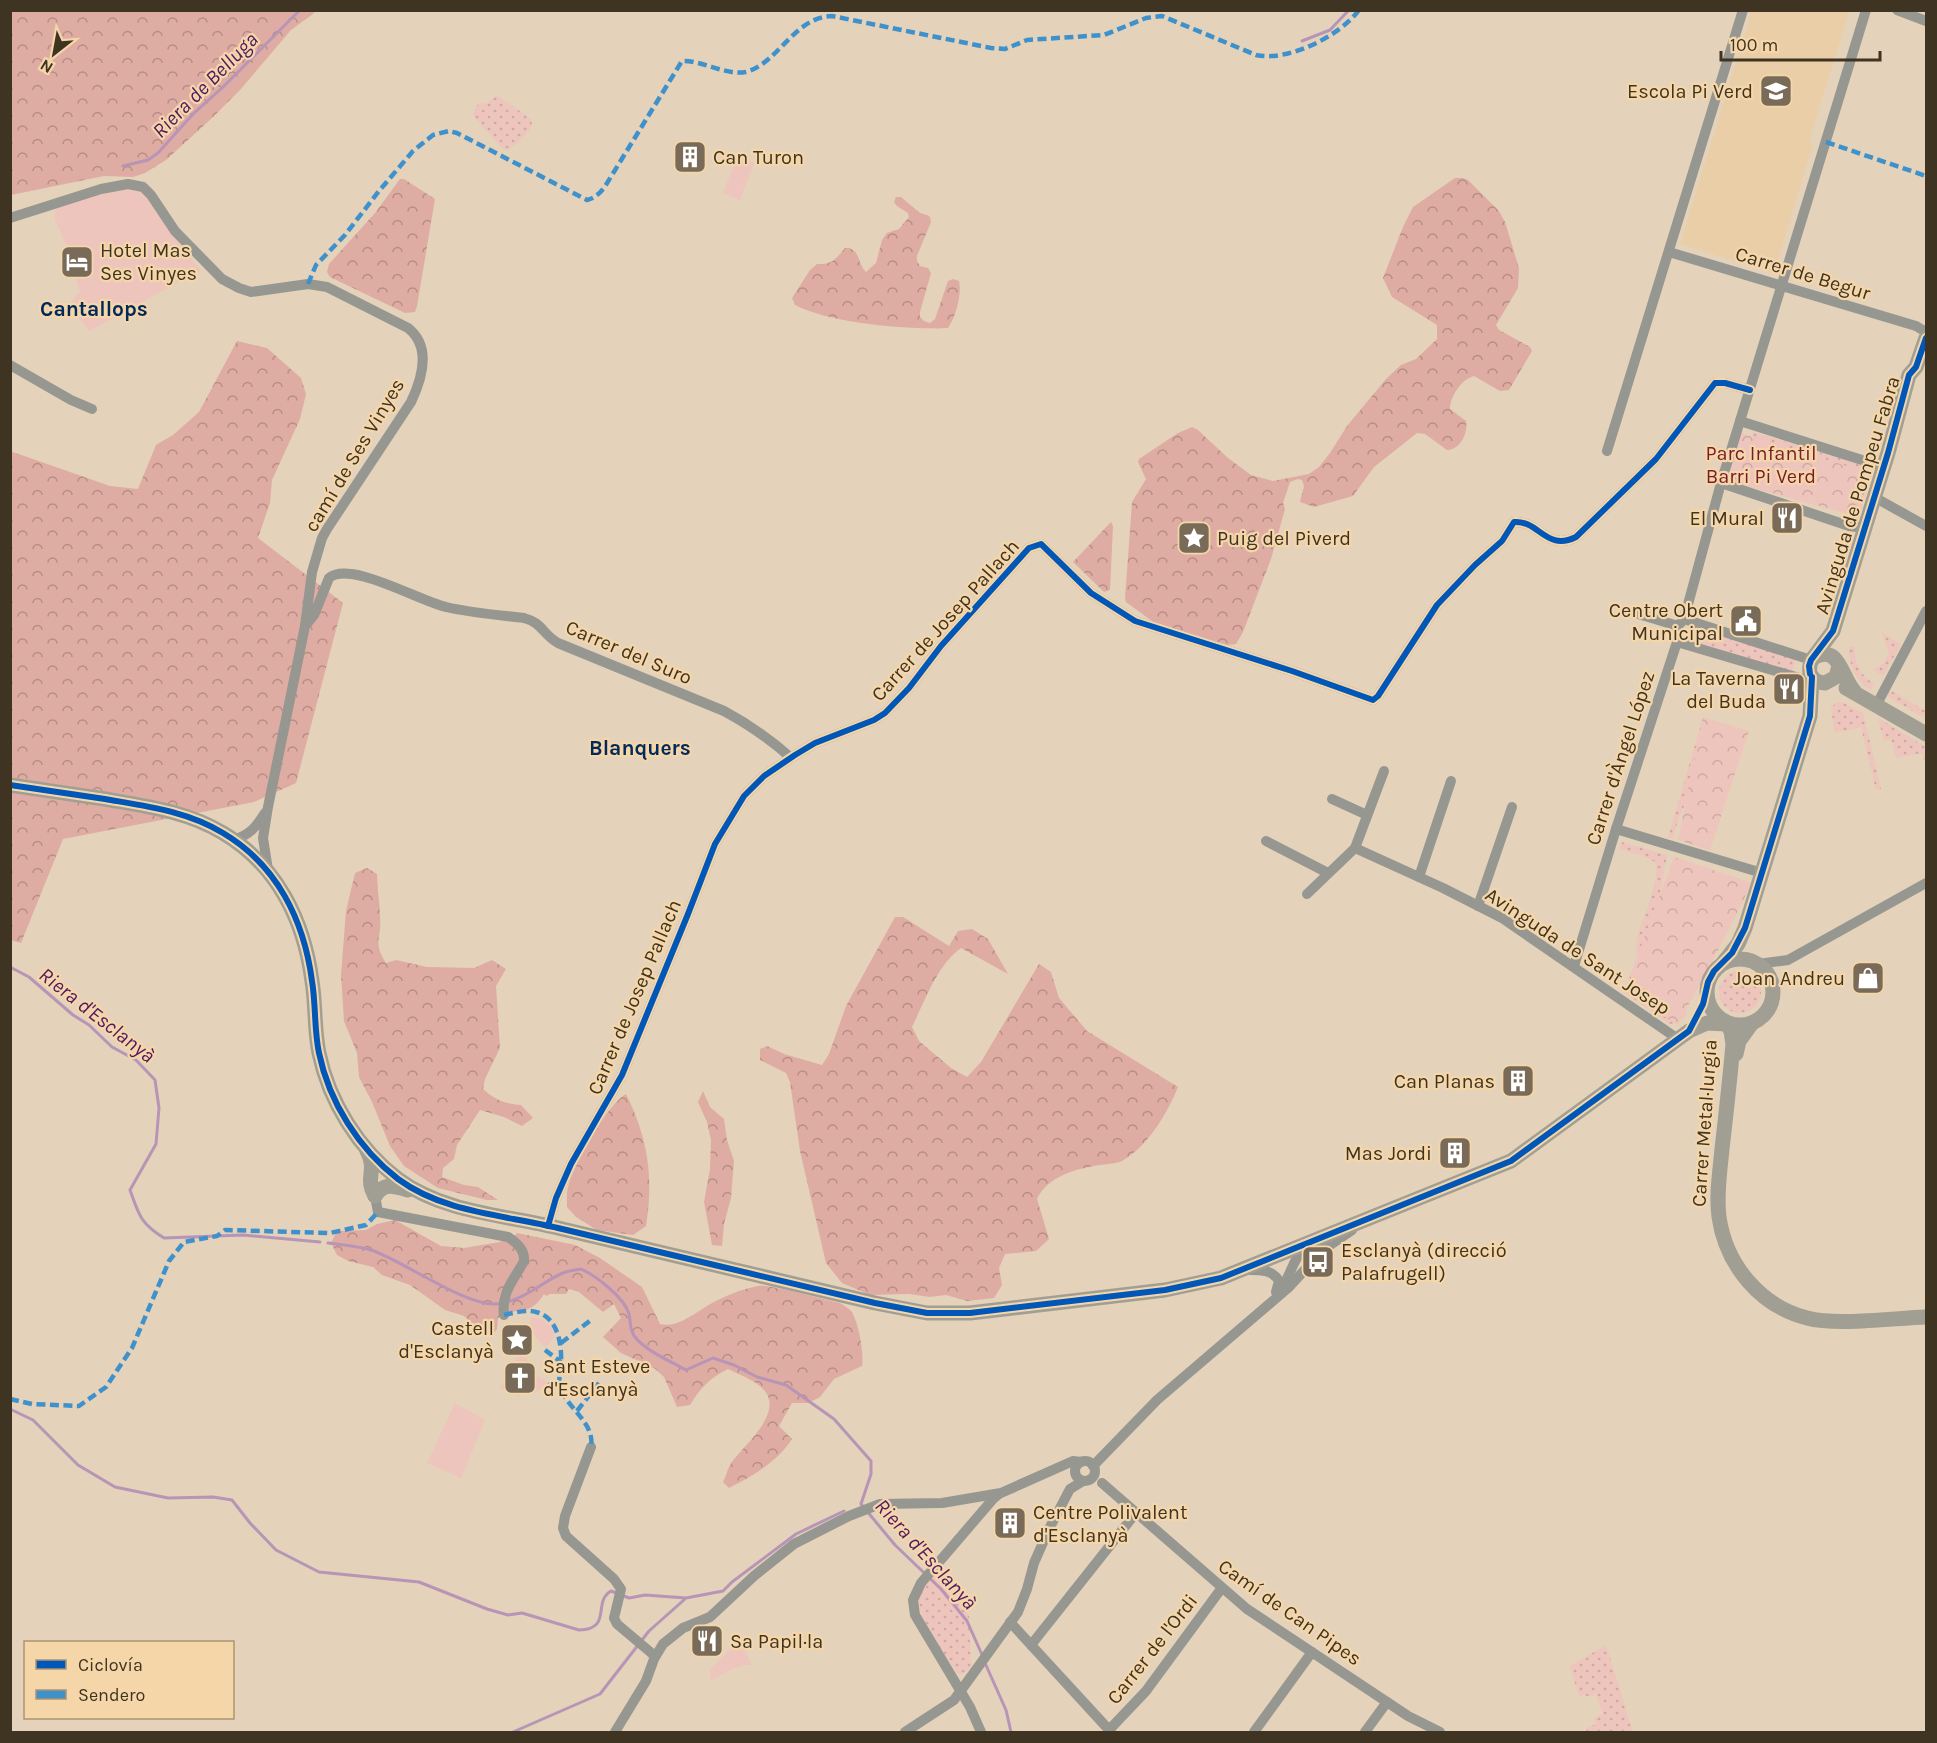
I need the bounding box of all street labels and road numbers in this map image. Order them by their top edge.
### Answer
street label: Carrer de Begur [1732,242,1874,305]
street label: Avinguda de Pompeu Fabra [1810,373,1905,617]
street label: camí de Ses Vinyes [300,374,409,536]
street label: Carrer de Josep Pallach [867,535,1024,706]
street label: Carrer del Suro [562,616,695,689]
street label: Carrer d'Àngel López [1581,668,1659,848]
street label: Avinguda de Sant Josep [1481,883,1675,1020]
street label: Carrer de Josep Pallach [583,896,686,1098]
street label: Carrer Metal·lurgia [1687,1039,1722,1208]
street label: Camí de Can Pipes [1214,1554,1366,1670]
street label: Carrer de l'Ordi [1102,1590,1202,1709]

